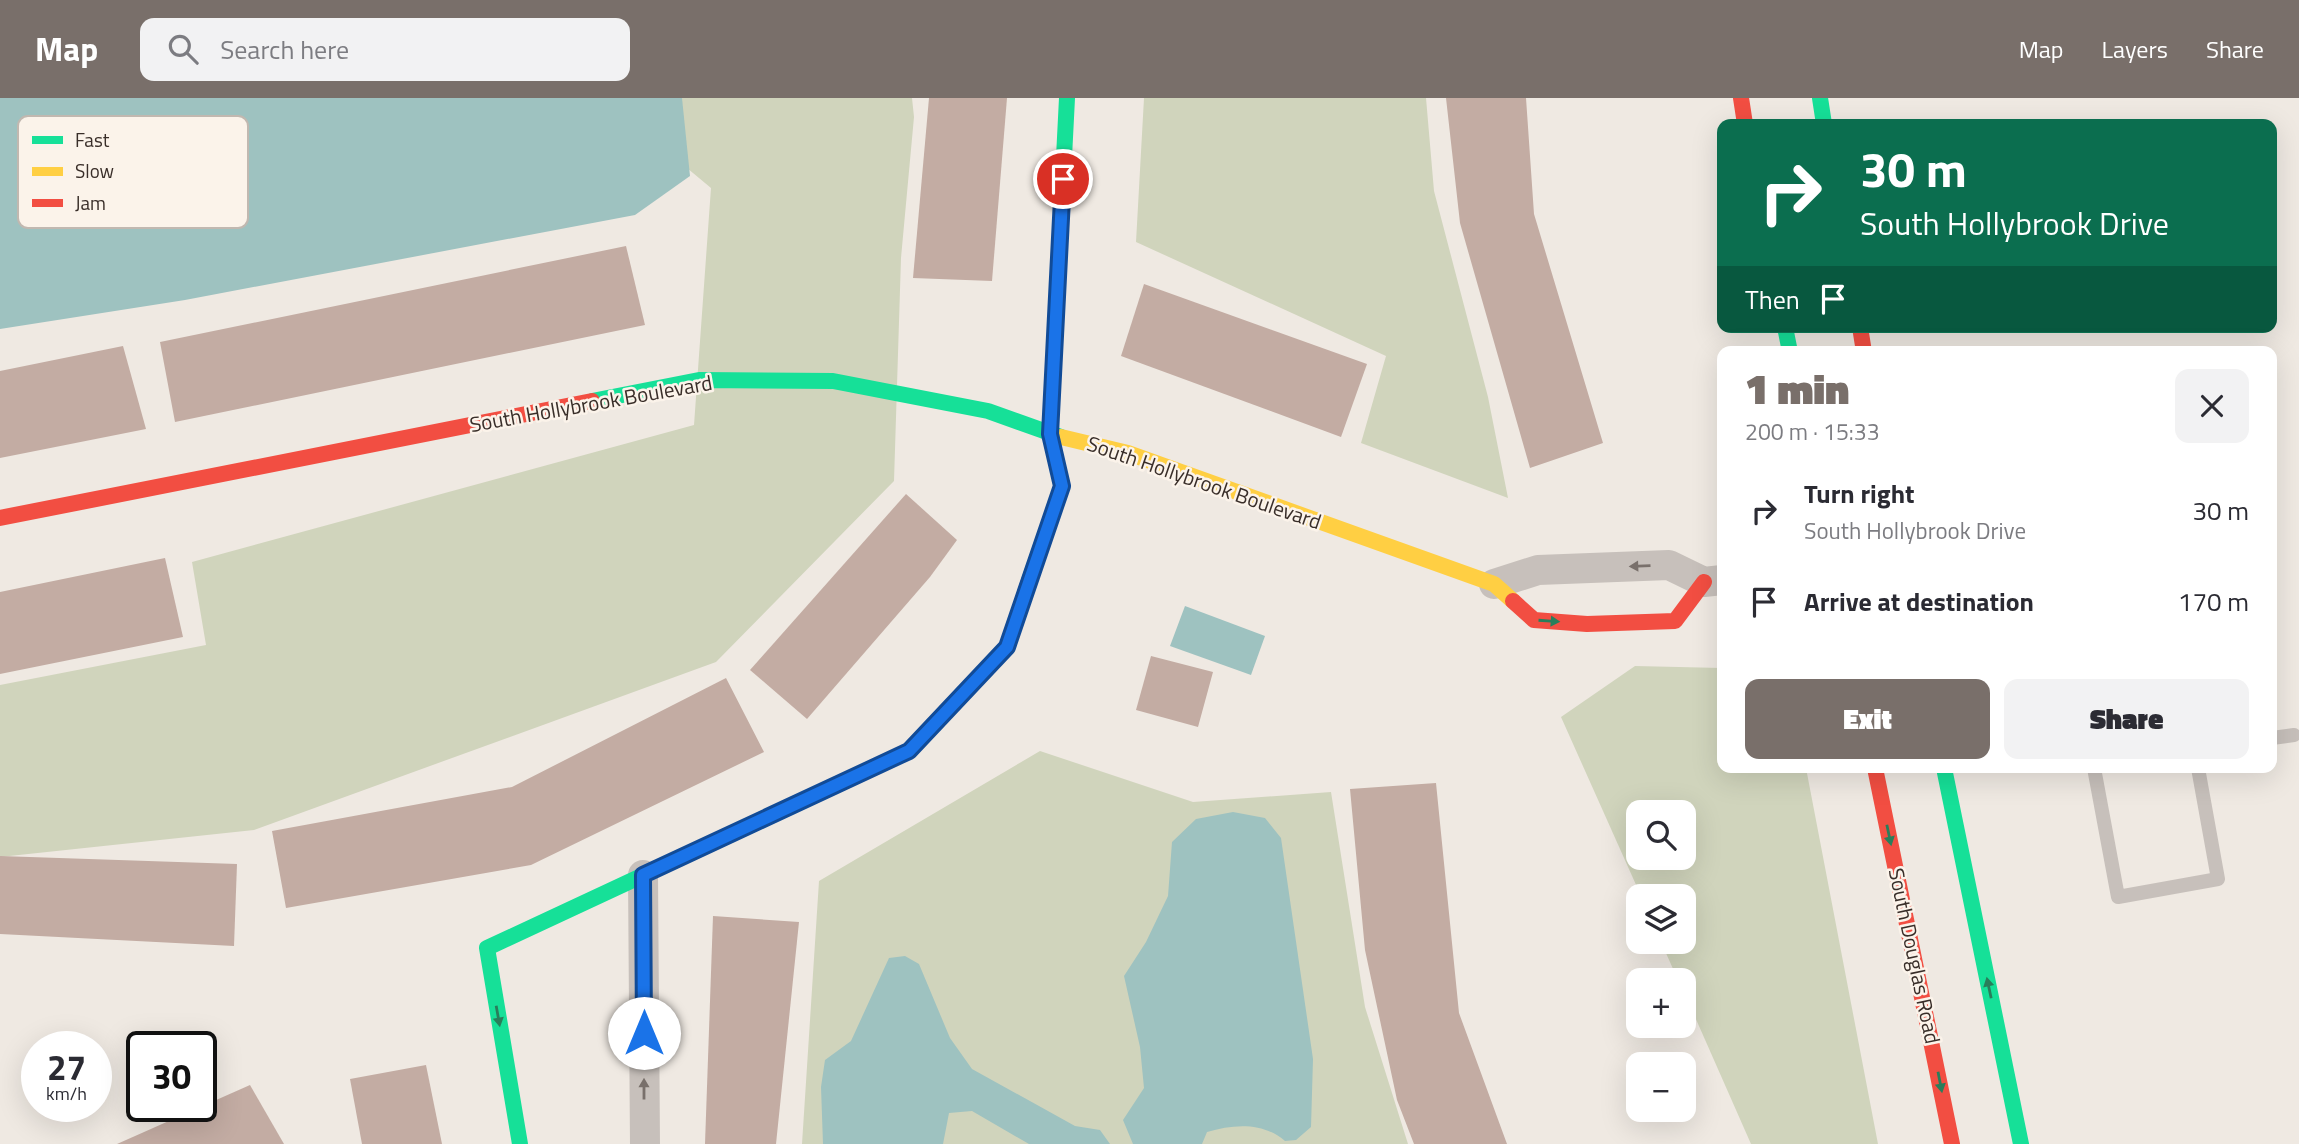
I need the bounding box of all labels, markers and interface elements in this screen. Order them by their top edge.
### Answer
search box [140,18,630,81]
text: Map [35,24,98,74]
icon: search [164,30,202,68]
text: Search here [220,30,349,69]
text: Map [2019,31,2064,67]
text: Layers [2102,31,2168,67]
text: Share [2206,31,2264,67]
legend [18,116,248,228]
text: Fast [75,125,110,154]
text: 30 m [1860,131,1967,206]
icon: right [1745,147,1836,238]
pin [1033,149,1093,209]
text: Slow [75,156,114,185]
icon: arrive [1044,160,1082,198]
text: Jam [75,188,106,217]
text: South Hollybrook Drive [1860,199,2169,247]
text: Then [1745,280,1800,319]
icon: arrive [1814,280,1852,318]
text: 1 min [1745,356,1849,420]
street label: South Hollybrook Boulevard [467,366,715,440]
button: close [2175,369,2249,443]
text: 200 m · 15:33 [1745,414,1880,449]
street label: South Hollybrook Boulevard [1083,427,1326,537]
text: Turn right [1804,474,1915,513]
text: 30 m [2192,491,2249,530]
icon: right [1745,492,1783,530]
text: South Hollybrook Drive [1804,513,2026,548]
one-way arrow [1629,561,1651,572]
text: Arrive at destination [1804,582,2034,621]
text: 170 m [2178,582,2249,621]
icon: arrive [1745,583,1783,621]
one-way arrow [1538,616,1560,627]
button: Exit [1745,679,1990,759]
button: Share [2004,679,2249,759]
map controls [1626,800,1696,1122]
button: search [1626,800,1696,870]
one-way arrow [1883,824,1894,846]
street label: South Douglas Road [1881,865,1949,1047]
button: layers [1626,884,1696,954]
button: + [1626,968,1696,1038]
one-way arrow [1983,977,1994,999]
position arrow [607,996,681,1070]
one-way arrow [493,1005,504,1027]
speed limit sign: 30 [126,1031,217,1122]
text: 27 [47,1040,86,1094]
button: − [1626,1052,1696,1122]
one-way arrow [1935,1071,1946,1093]
one-way arrow [638,1077,650,1099]
text: km/h [46,1080,87,1107]

